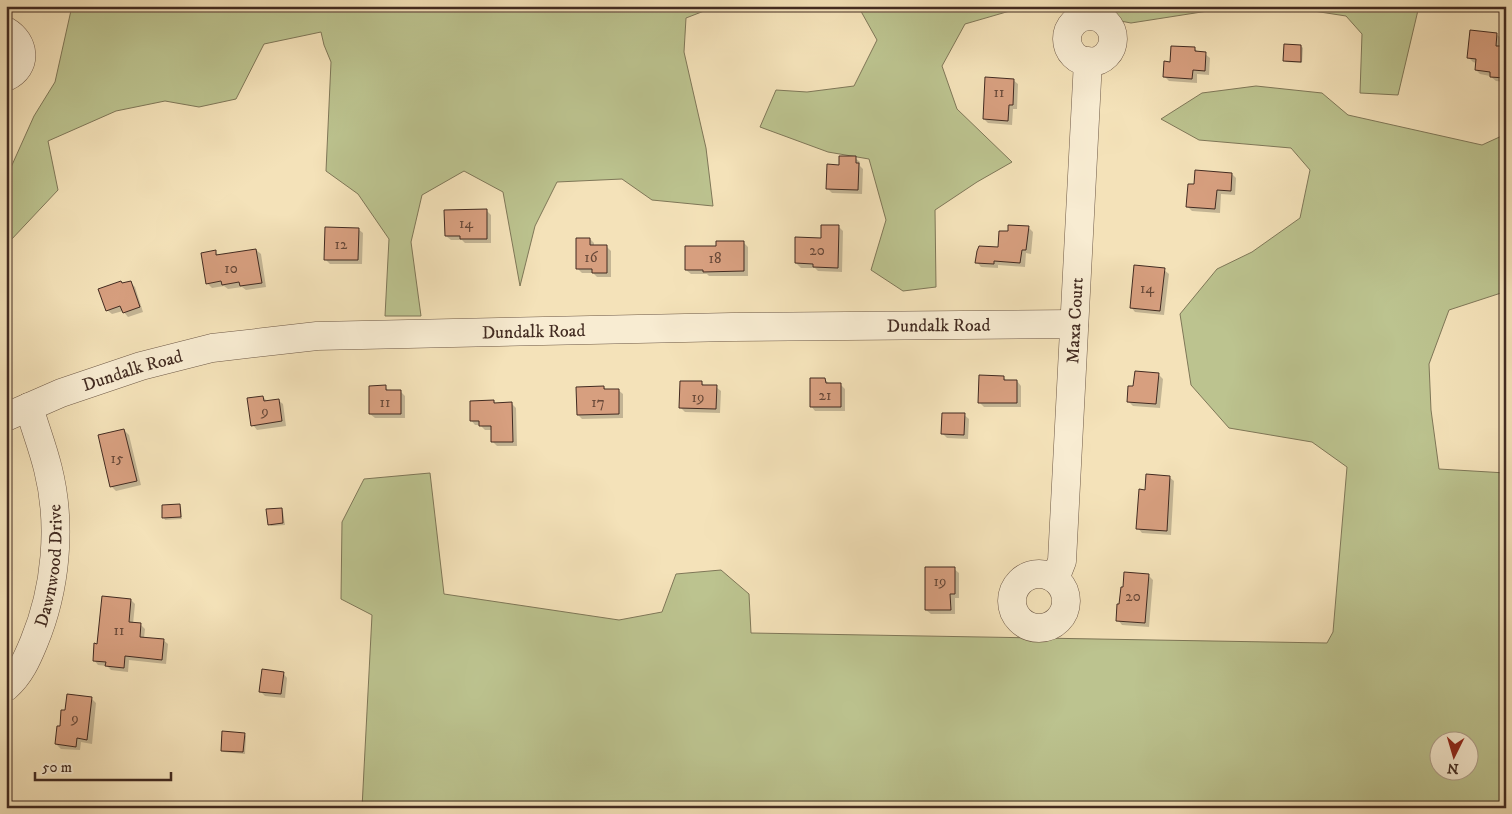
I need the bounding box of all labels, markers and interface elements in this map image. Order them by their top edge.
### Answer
house number: 11 [993,83,1005,102]
house number: 14 [459,214,473,233]
house number: 12 [335,235,348,254]
house number: 20 [809,241,825,260]
house number: 16 [584,248,599,267]
house number: 18 [708,249,722,268]
house number: 10 [224,259,238,278]
street label: Maxa Court [1062,277,1089,364]
house number: 14 [1140,279,1154,298]
street label: Dundalk Road [887,315,990,338]
street label: Dundalk Road [482,320,586,344]
street label: Dundalk Road [80,346,185,397]
house number: 21 [819,386,831,405]
house number: 19 [692,388,704,407]
house number: 11 [379,393,391,412]
house number: 17 [591,393,605,412]
house number: 9 [260,402,269,421]
house number: 15 [111,449,124,468]
street label: Dawnwood Drive [30,503,68,630]
house number: 19 [934,572,946,591]
house number: 20 [1125,587,1141,606]
house number: 11 [113,621,125,640]
house number: 9 [70,709,79,728]
north arrow [1430,732,1480,782]
scale bar [35,749,171,781]
text: 50 m [42,758,72,777]
text: N [1446,758,1459,777]

